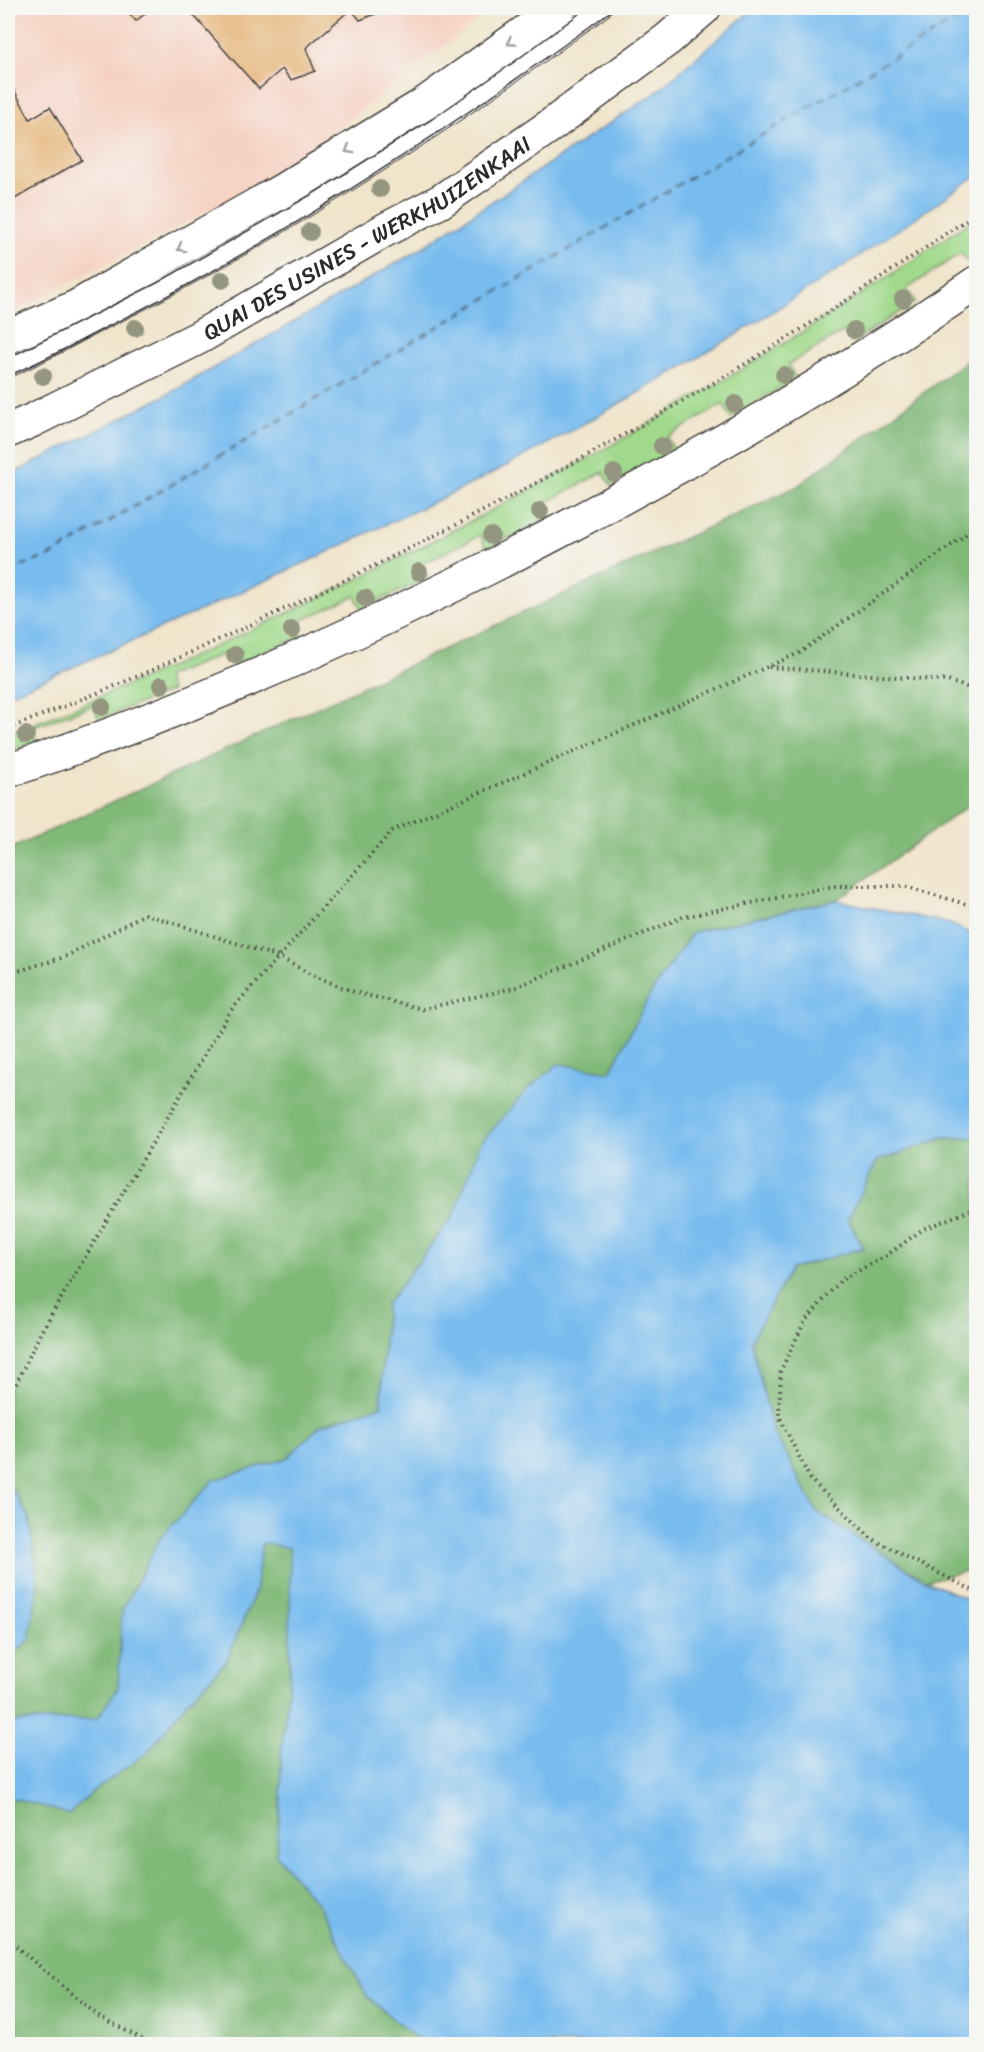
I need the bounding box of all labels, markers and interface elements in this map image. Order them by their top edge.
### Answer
one-way arrow [507,34,518,45]
street label: QUAI DES USINES - WERKHUIZENKAAI [195,125,540,351]
one-way arrow [345,142,355,154]
one-way arrow [177,241,187,252]

